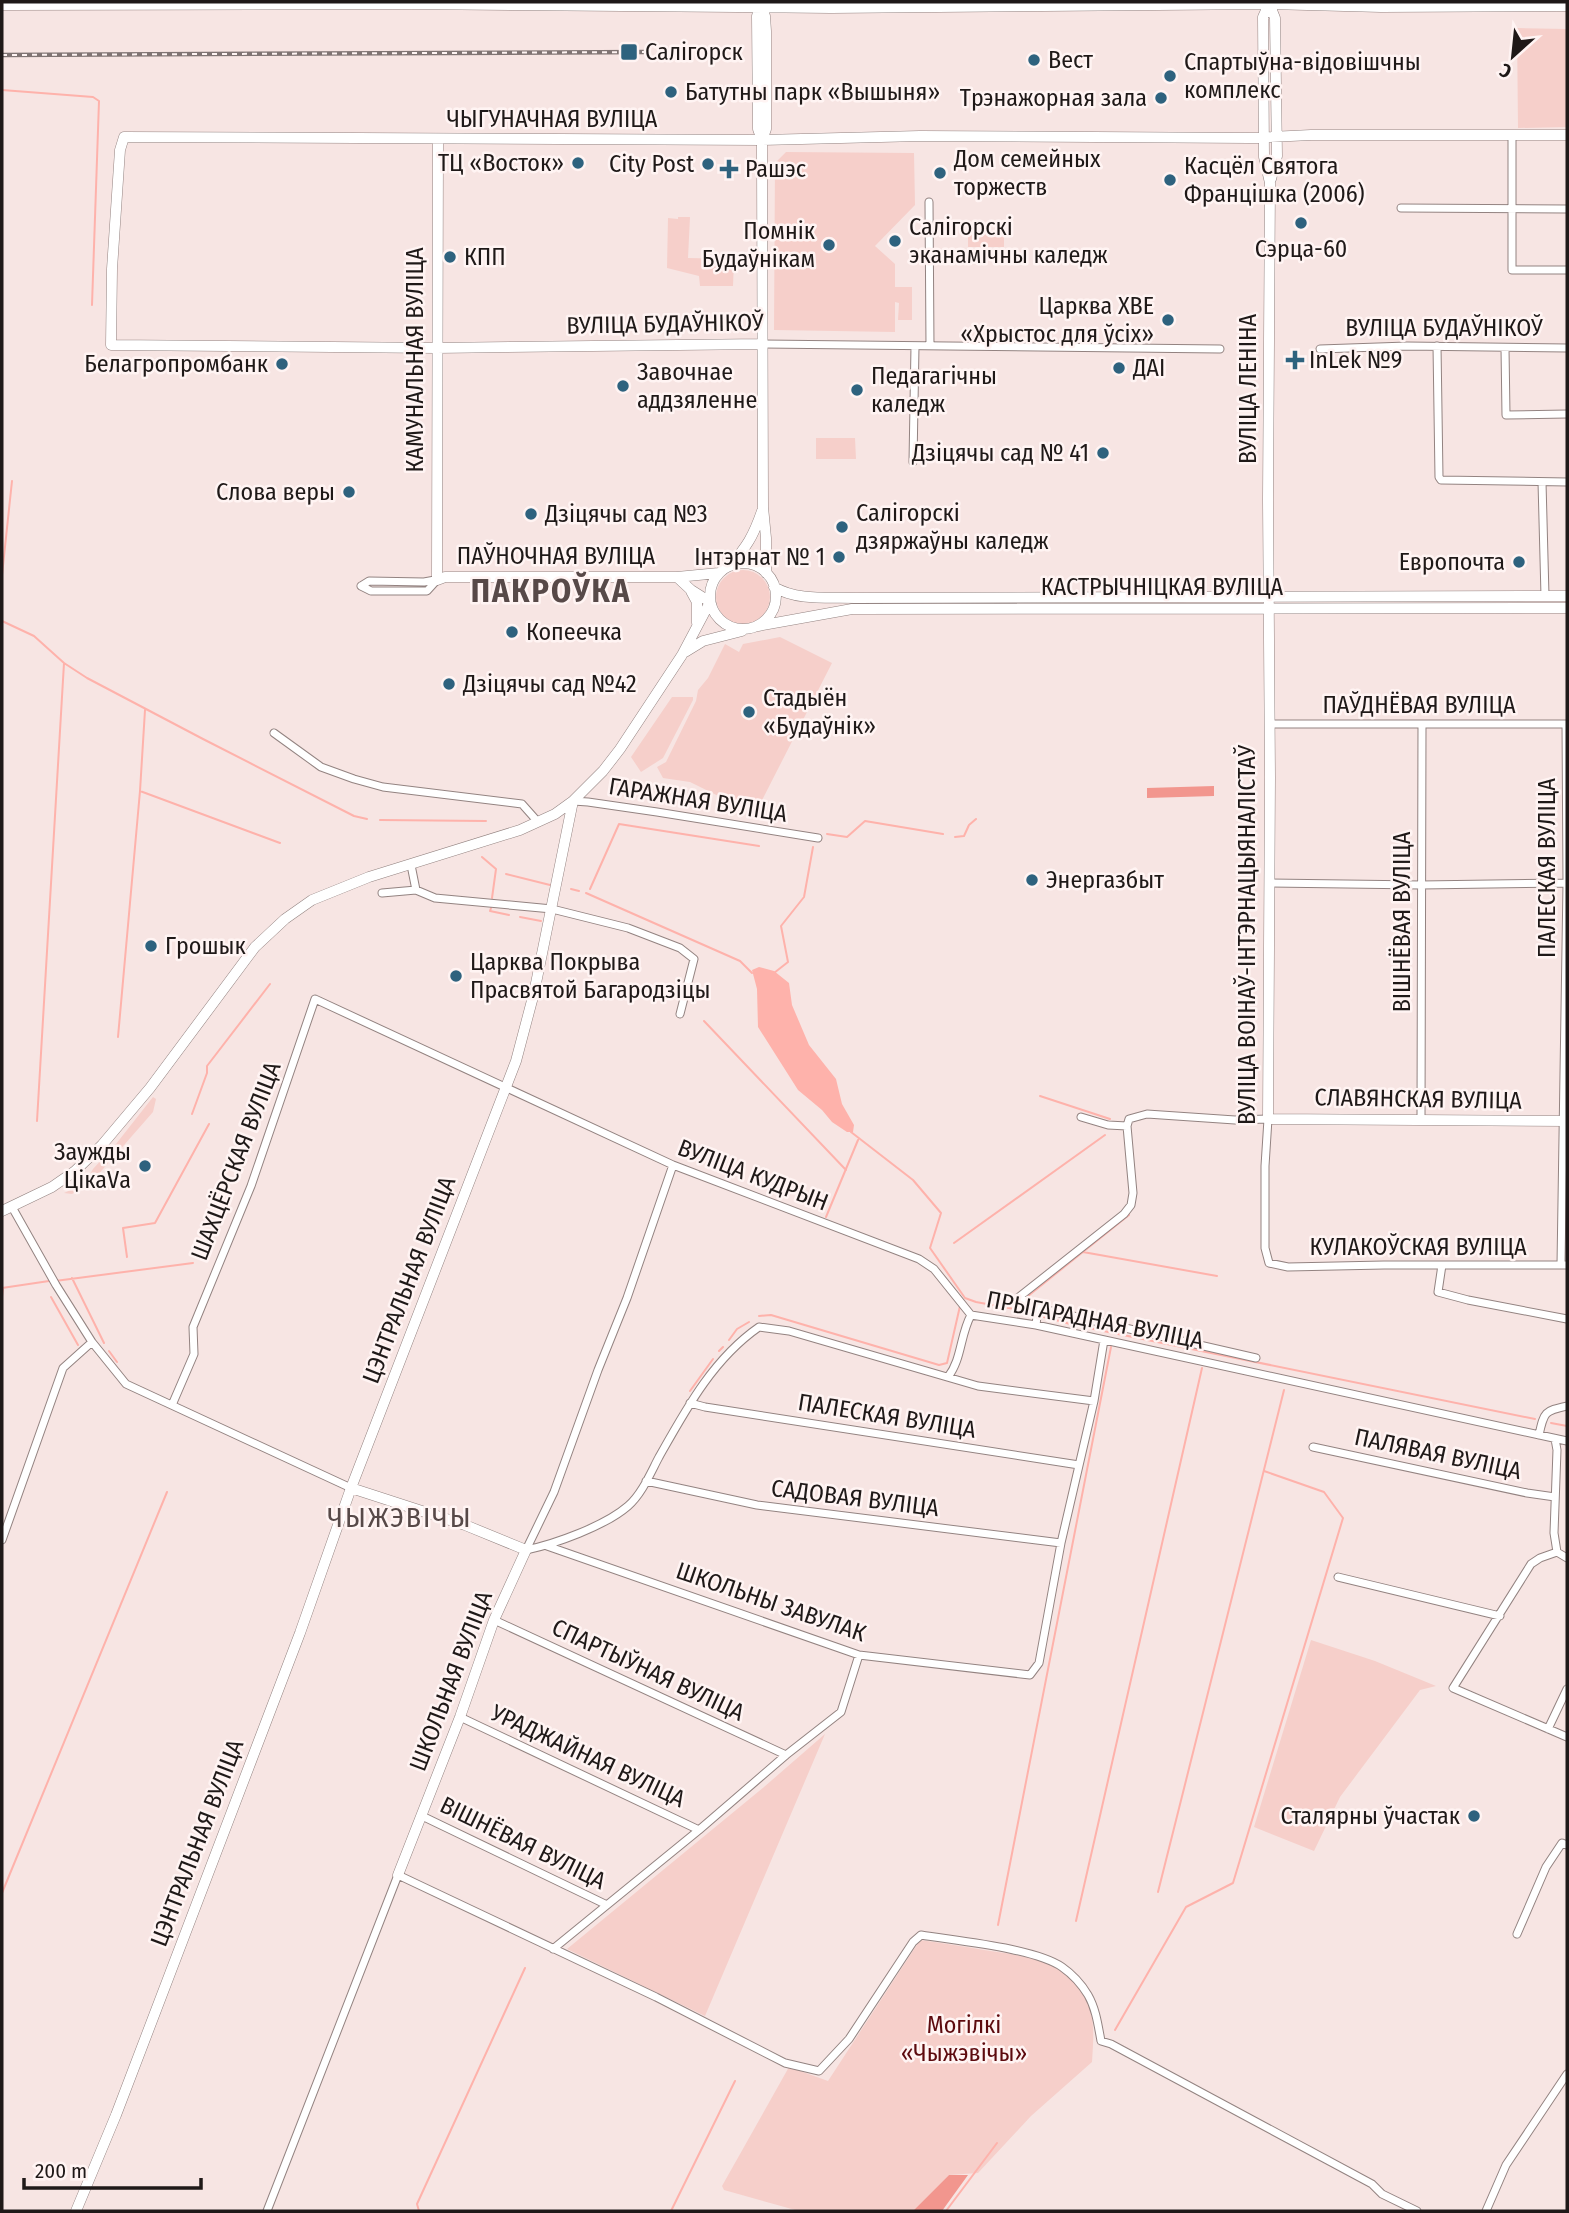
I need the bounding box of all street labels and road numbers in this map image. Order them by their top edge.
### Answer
street label: ЧЫГУНАЧНАЯ ВУЛІЦА [447,105,658,133]
street label: КАМУНАЛЬНАЯ ВУЛІЦА [401,247,429,473]
street label: ВУЛІЦА БУДАЎНІКОЎ [566,307,764,340]
street label: ВУЛІЦА БУДАЎНІКОЎ [1345,313,1543,342]
street label: ВУЛІЦА ЛЕНІНА [1234,314,1262,464]
street label: ПАЎНОЧНАЯ ВУЛІЦА [457,541,656,570]
street label: КАСТРЫЧНІЦКАЯ ВУЛІЦА [1041,573,1284,601]
street label: ПАЎДНЁВАЯ ВУЛІЦА [1322,690,1516,719]
street label: ВУЛІЦА ВОІНАЎ-ІНТЭРНАЦЫЯНАЛІСТАЎ [1232,745,1261,1125]
street label: ГАРАЖНАЯ ВУЛІЦА [607,772,789,828]
street label: ПАЛЕСКАЯ ВУЛІЦА [1533,778,1561,958]
street label: ВІШНЁВАЯ ВУЛІЦА [1388,831,1416,1012]
street label: ШАХЦЁРСКАЯ ВУЛІЦА [185,1058,287,1264]
street label: СЛАВЯНСКАЯ ВУЛІЦА [1314,1083,1522,1115]
street label: ВУЛІЦА КУДРЫН [674,1133,832,1217]
street label: ЦЭНТРАЛЬНАЯ ВУЛІЦА [357,1172,461,1387]
street label: КУЛАКОЎСКАЯ ВУЛІЦА [1309,1232,1527,1261]
street label: ПРЫГАРАДНАЯ ВУЛІЦА [984,1285,1206,1355]
street label: ПАЛЕСКАЯ ВУЛІЦА [796,1388,978,1444]
street label: ПАЛЯВАЯ ВУЛІЦА [1352,1423,1524,1485]
street label: САДОВАЯ ВУЛІЦА [769,1474,941,1522]
street label: ШКОЛЬНЫ ЗАВУЛАК [673,1556,870,1648]
street label: ШКОЛЬНАЯ ВУЛІЦА [404,1587,498,1775]
street label: СПАРТЫЎНАЯ ВУЛІЦА [547,1612,749,1727]
street label: УРАДЖАЙНАЯ ВУЛІЦА [486,1698,690,1813]
street label: ЦЭНТРАЛЬНАЯ ВУЛІЦА [145,1735,249,1950]
street label: ВІШНЁВАЯ ВУЛІЦА [436,1791,611,1895]

